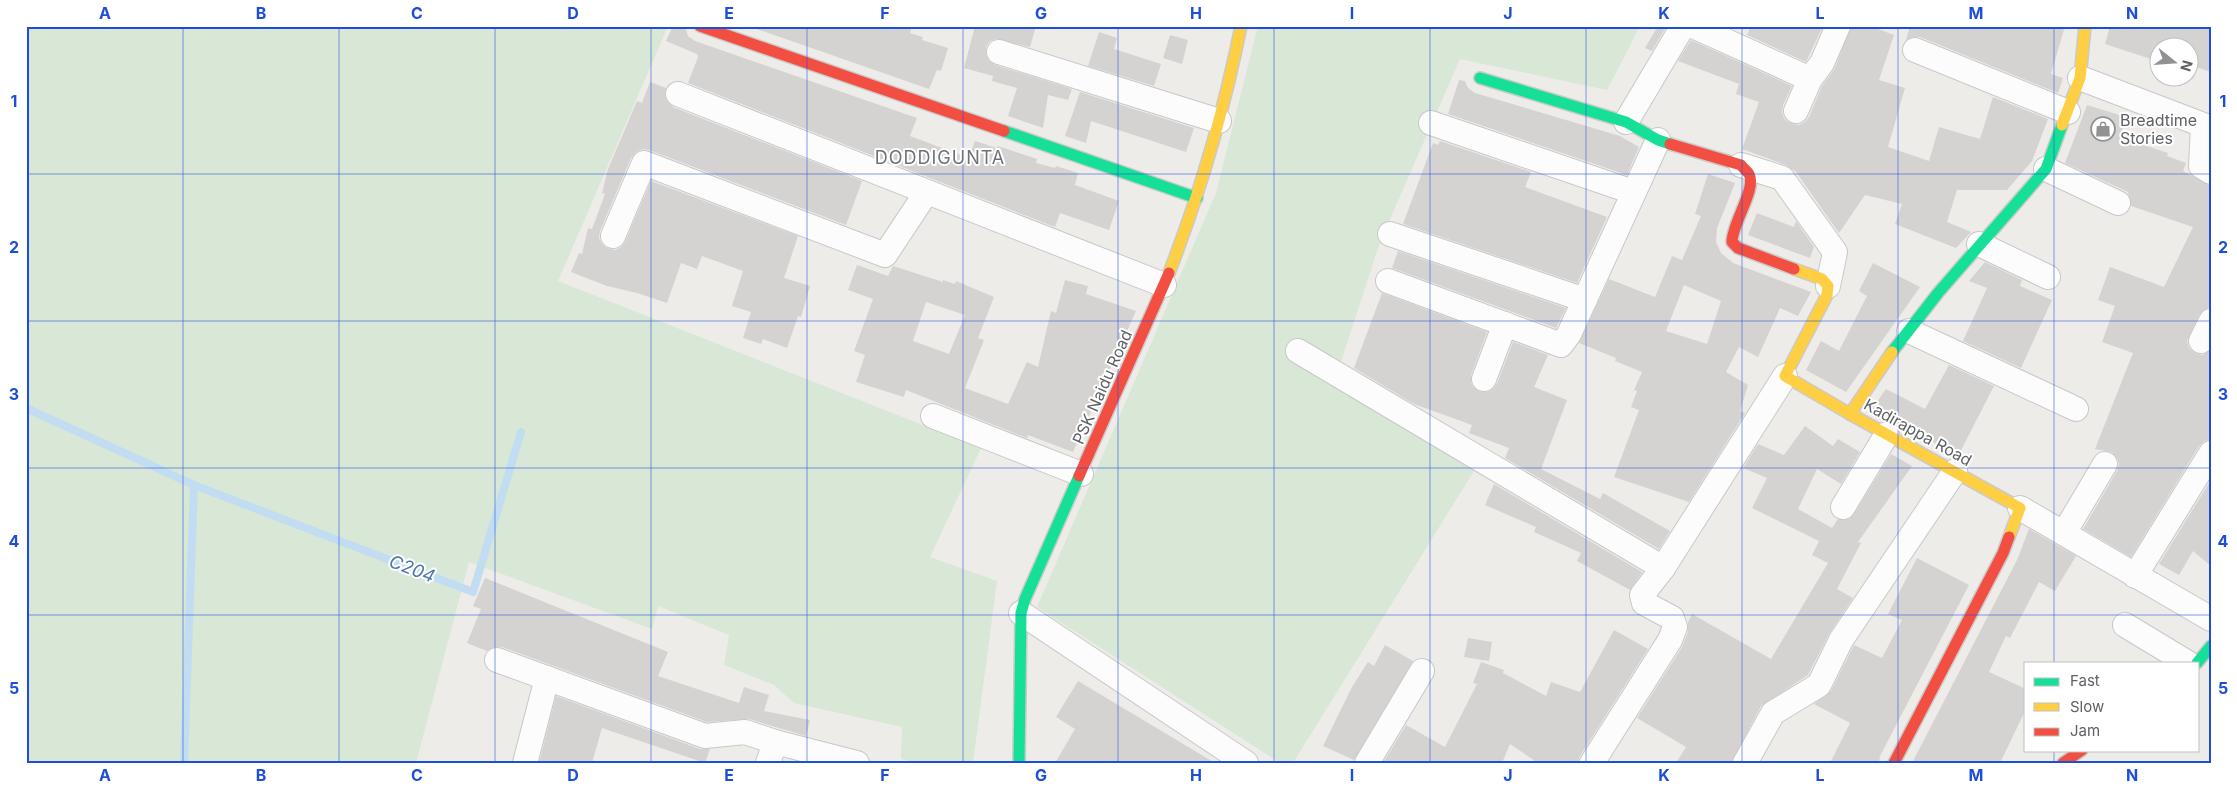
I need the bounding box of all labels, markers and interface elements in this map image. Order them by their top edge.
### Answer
text: A [99,3,111,23]
text: B [256,3,266,23]
text: C [411,3,423,23]
text: D [567,3,579,23]
text: E [724,3,734,23]
text: F [880,3,890,23]
text: G [1035,3,1047,23]
text: H [1190,3,1202,23]
text: I [1350,3,1354,23]
text: J [1503,3,1513,23]
text: K [1658,3,1670,23]
text: L [1815,3,1825,23]
text: M [1969,3,1983,23]
text: N [2126,3,2138,23]
north arrow [2150,38,2200,88]
text: N [2177,58,2197,74]
text: 1 [11,91,17,111]
text: 1 [2220,91,2226,111]
place label: Breadtime Stories [2120,110,2197,148]
shop icon: Breadtime Stories [2090,116,2116,142]
district label: DODDIGUNTA [875,147,1005,168]
text: 2 [9,237,19,257]
text: 2 [2218,237,2228,257]
street label: PSK Naidu Road [1068,327,1136,447]
text: 3 [9,384,19,404]
text: 3 [2218,384,2228,404]
street label: Kadirappa Road [1861,394,1975,470]
text: 4 [9,531,20,551]
text: 4 [2218,531,2229,551]
water label: C204 [386,550,438,587]
legend [2024,662,2200,752]
text: Fast [2070,671,2100,690]
text: 5 [9,678,19,698]
text: 5 [2218,678,2228,698]
text: Slow [2070,697,2104,716]
text: Jam [2070,721,2100,740]
text: A [99,765,111,785]
text: B [256,765,266,785]
text: C [411,765,423,785]
text: D [567,765,579,785]
text: E [724,765,734,785]
text: F [880,765,890,785]
text: G [1035,765,1047,785]
text: H [1190,765,1202,785]
text: I [1350,765,1354,785]
text: J [1503,765,1513,785]
text: K [1658,765,1670,785]
text: L [1815,765,1825,785]
text: M [1969,765,1983,785]
text: N [2126,765,2138,785]

